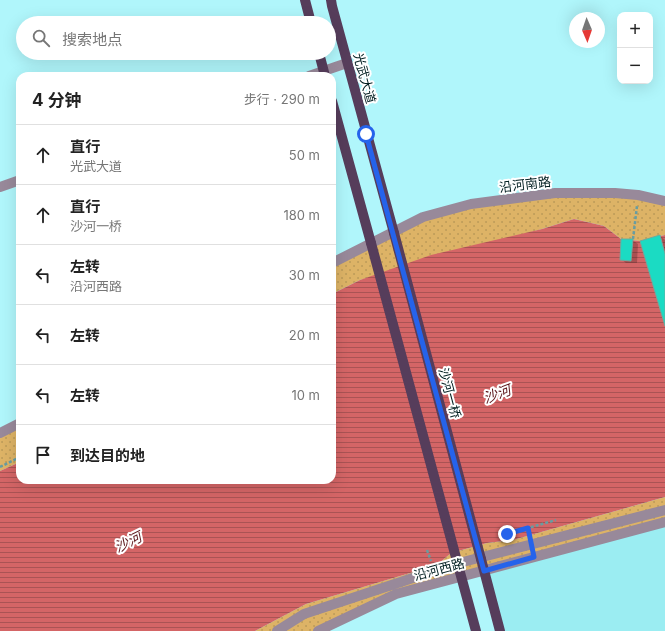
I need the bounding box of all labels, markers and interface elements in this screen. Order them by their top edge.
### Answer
north arrow [569,12,605,48]
map controls [617,12,653,84]
button: + [617,12,653,48]
search box [16,16,336,60]
icon: search [30,27,52,49]
text: 搜索地点 [62,30,122,49]
button: − [617,48,653,84]
street label: 光武大道 [351,51,379,105]
text: 4 分钟 [32,90,82,110]
text: 步行 · 290 m [244,91,320,107]
route start [357,125,375,143]
text: 直行 [70,137,100,156]
icon: ahead [32,144,54,166]
text: 50 m [289,147,320,163]
text: 光武大道 [70,158,122,174]
street label: 沿河南路 [498,173,552,195]
text: 直行 [70,197,100,216]
icon: ahead [32,204,54,226]
text: 180 m [283,207,320,223]
text: 沙河一桥 [70,218,122,234]
text: 左转 [70,257,100,276]
icon: left [32,264,54,286]
text: 30 m [289,267,320,283]
text: 沿河西路 [70,278,122,294]
icon: left [32,324,54,346]
text: 左转 [70,326,100,345]
text: 20 m [289,327,320,343]
street label: 沙河一桥 [436,366,464,420]
water label: 沙河 [481,380,516,406]
icon: left [32,384,54,406]
text: 左转 [70,386,100,405]
text: 10 m [291,387,320,403]
icon: arrive [32,444,54,466]
text: 到达目的地 [70,446,145,465]
route end [498,525,516,543]
water label: 沙河 [111,526,147,555]
street label: 沿河西路 [412,555,466,583]

